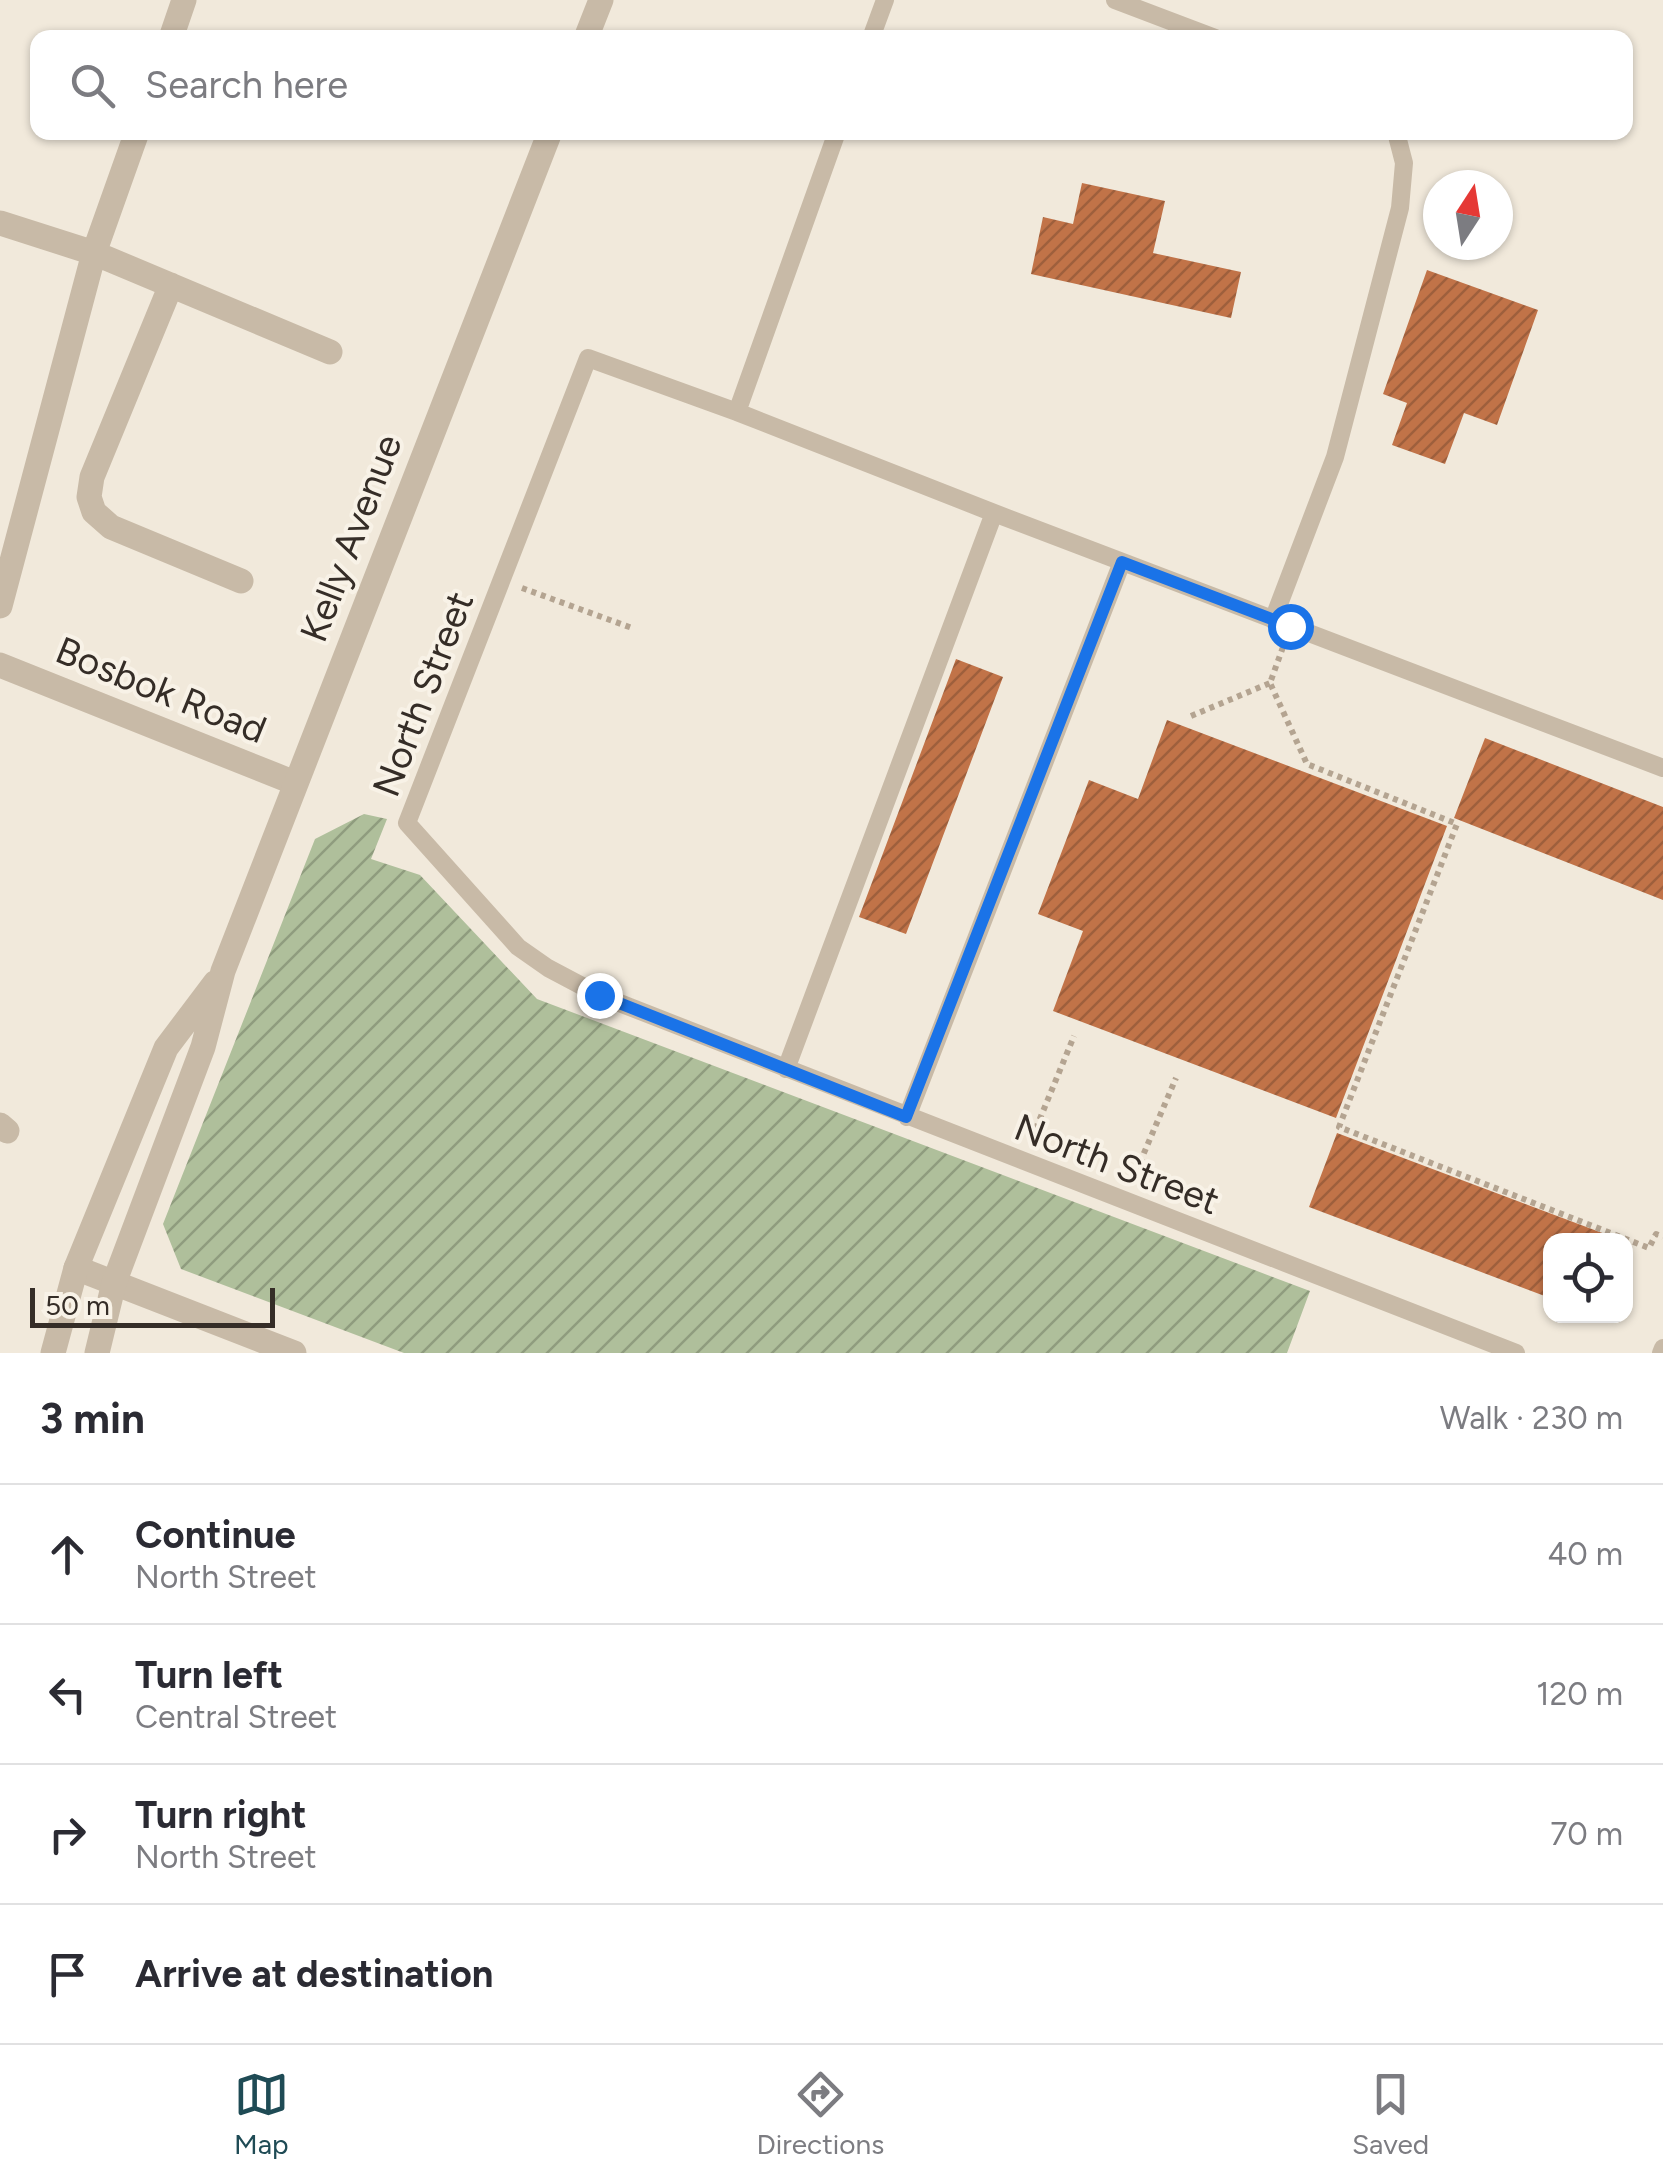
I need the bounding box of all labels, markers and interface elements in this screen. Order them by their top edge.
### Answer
search box [30,30,1633,140]
icon: search [65,58,120,113]
text: Search here [145,62,348,108]
north arrow [1423,170,1513,260]
street label: Kelly Avenue [290,428,412,648]
street label: North Street [363,585,483,803]
route start [1268,604,1314,650]
street label: Bosbok Road [49,627,273,753]
route end [577,973,623,1019]
street label: North Street [1008,1104,1226,1224]
map controls [1543,1233,1633,1323]
button: locate [1543,1233,1633,1323]
scale bar [30,1283,275,1328]
text: 50 m [45,1288,110,1322]
text: 3 min [40,1393,145,1444]
text: Walk · 230 m [1440,1399,1623,1437]
text: Continue [135,1512,296,1558]
icon: ahead [40,1527,95,1582]
text: 40 m [1547,1535,1623,1573]
text: North Street [135,1558,317,1596]
text: Turn left [135,1652,283,1698]
icon: left [40,1667,95,1722]
text: 120 m [1536,1675,1623,1713]
text: Central Street [135,1698,337,1736]
text: Turn right [135,1792,307,1838]
icon: right [40,1807,95,1862]
text: 70 m [1550,1815,1623,1853]
text: North Street [135,1838,317,1876]
icon: arrive [40,1947,95,2002]
text: Arrive at destination [135,1951,493,1997]
tab: Map [234,2067,289,2161]
tab: Directions [757,2067,884,2161]
tab: Saved [1352,2067,1429,2161]

